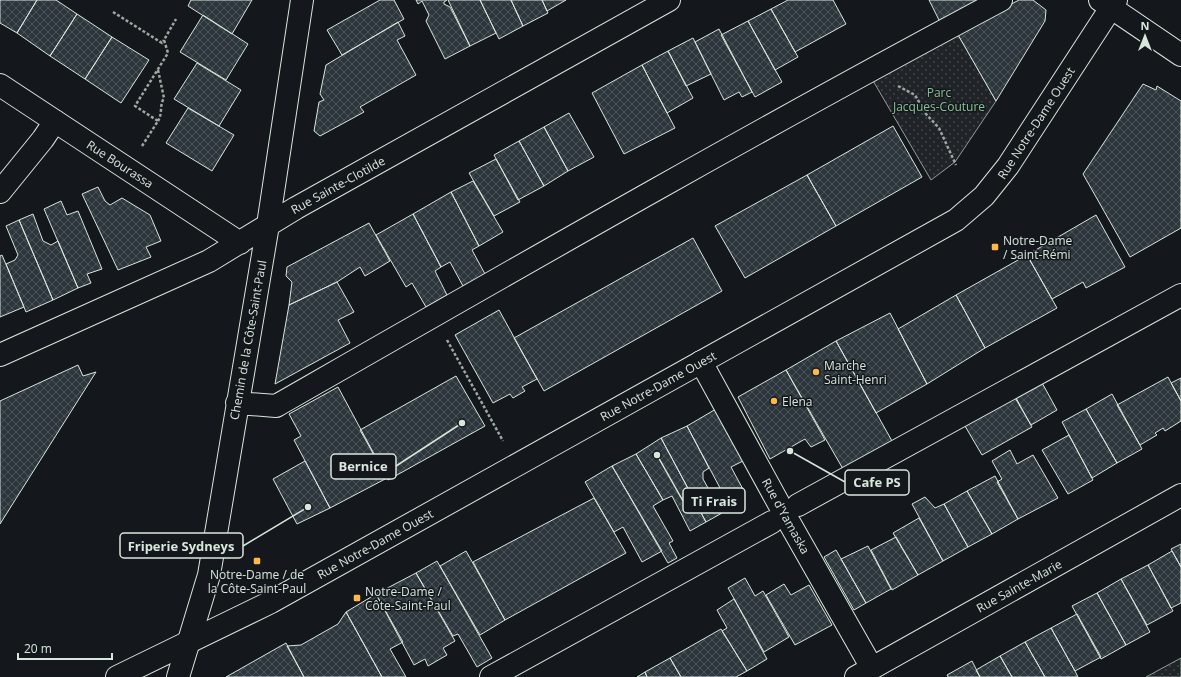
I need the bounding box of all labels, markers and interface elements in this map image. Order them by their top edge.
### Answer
north arrow [1125,16,1165,56]
text: N [1141,18,1149,33]
street label: Rue Notre-Dame Ouest [993,64,1079,182]
park label: Parc Jacques-Couture [892,84,985,115]
street label: Rue Bourassa [83,136,157,192]
street label: Rue Sainte-Clotilde [288,152,388,218]
place label: Notre-Dame / Saint-Rémi [1003,232,1073,263]
marker: Notre-Dame / Saint-Rémi [990,242,1000,252]
street label: Chemin de la Côte-Saint-Paul [226,259,270,421]
street label: Rue Notre-Dame Ouest [597,347,719,425]
place label: Marche Saint-Henri [824,357,887,388]
marker: Marche Saint-Henri [811,367,821,377]
place label: Elena [782,393,812,410]
marker: Elena [769,396,779,406]
callout: Bernice [331,454,396,479]
text: Bernice [338,457,388,475]
callout: Cafe PS [845,470,909,495]
text: Cafe PS [853,473,901,491]
street label: Rue d'Yamaska [758,475,814,557]
callout: Ti Frais [683,488,745,513]
text: Ti Frais [691,492,737,510]
street label: Rue Notre-Dame Ouest [314,505,436,583]
callout: Friperie Sydneys [120,533,243,558]
text: Friperie Sydneys [128,537,234,555]
street label: Rue Sainte-Marie [973,555,1065,617]
marker: Notre-Dame / de la Côte-Saint-Paul [252,556,262,566]
place label: Notre-Dame / de la Côte-Saint-Paul [208,566,306,597]
place label: Notre-Dame / Côte-Saint-Paul [365,583,451,614]
marker: Notre-Dame / Côte-Saint-Paul [352,593,362,603]
scale bar [18,635,112,661]
text: 20 m [24,640,52,657]

